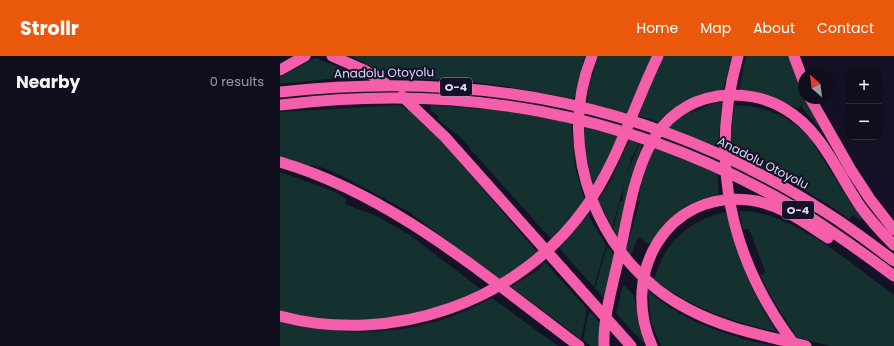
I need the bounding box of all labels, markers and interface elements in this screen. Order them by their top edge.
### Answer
text: Strollr [20,15,79,42]
text: Home [636,18,678,38]
text: Map [700,18,731,38]
text: About [753,18,795,38]
text: Contact [817,18,874,38]
street label: Anadolu Otoyolu [334,63,434,82]
north arrow [798,68,834,104]
map controls [846,68,882,140]
button: + [846,68,882,104]
text: Nearby [16,70,80,94]
text: 0 results [210,72,264,91]
road number: O-4 [440,78,472,96]
button: − [846,104,882,140]
street label: Anadolu Otoyolu [715,132,812,193]
road number: O-4 [782,201,814,219]

